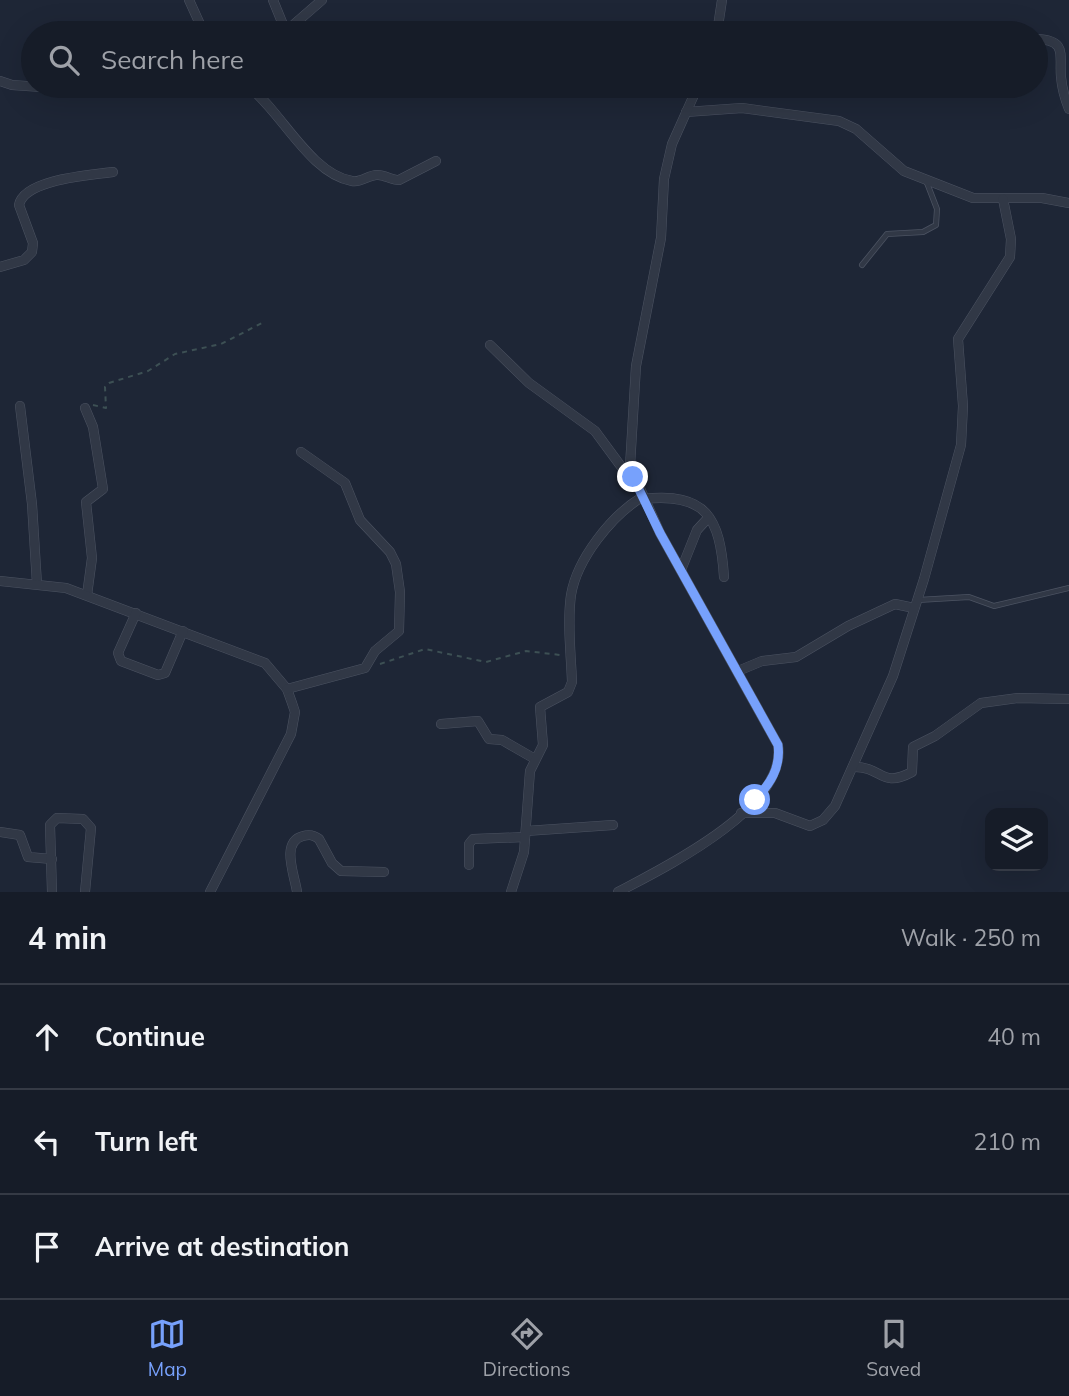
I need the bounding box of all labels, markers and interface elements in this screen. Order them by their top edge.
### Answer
search box [21,21,1048,98]
icon: search [45,41,83,79]
text: Search here [101,43,244,76]
route end [617,461,648,492]
route start [739,784,770,815]
map controls [985,808,1048,871]
button: layers [985,808,1048,871]
text: 4 min [28,919,107,957]
text: Walk · 250 m [901,923,1041,952]
icon: ahead [28,1018,66,1056]
text: Continue [95,1020,205,1053]
text: 40 m [987,1022,1041,1051]
icon: left [28,1123,66,1161]
text: Turn left [95,1125,197,1158]
text: 210 m [973,1127,1041,1156]
icon: arrive [28,1228,66,1266]
text: Arrive at destination [95,1230,350,1263]
tab: Map [148,1315,187,1381]
tab: Directions [483,1315,571,1381]
tab: Saved [866,1315,921,1381]

